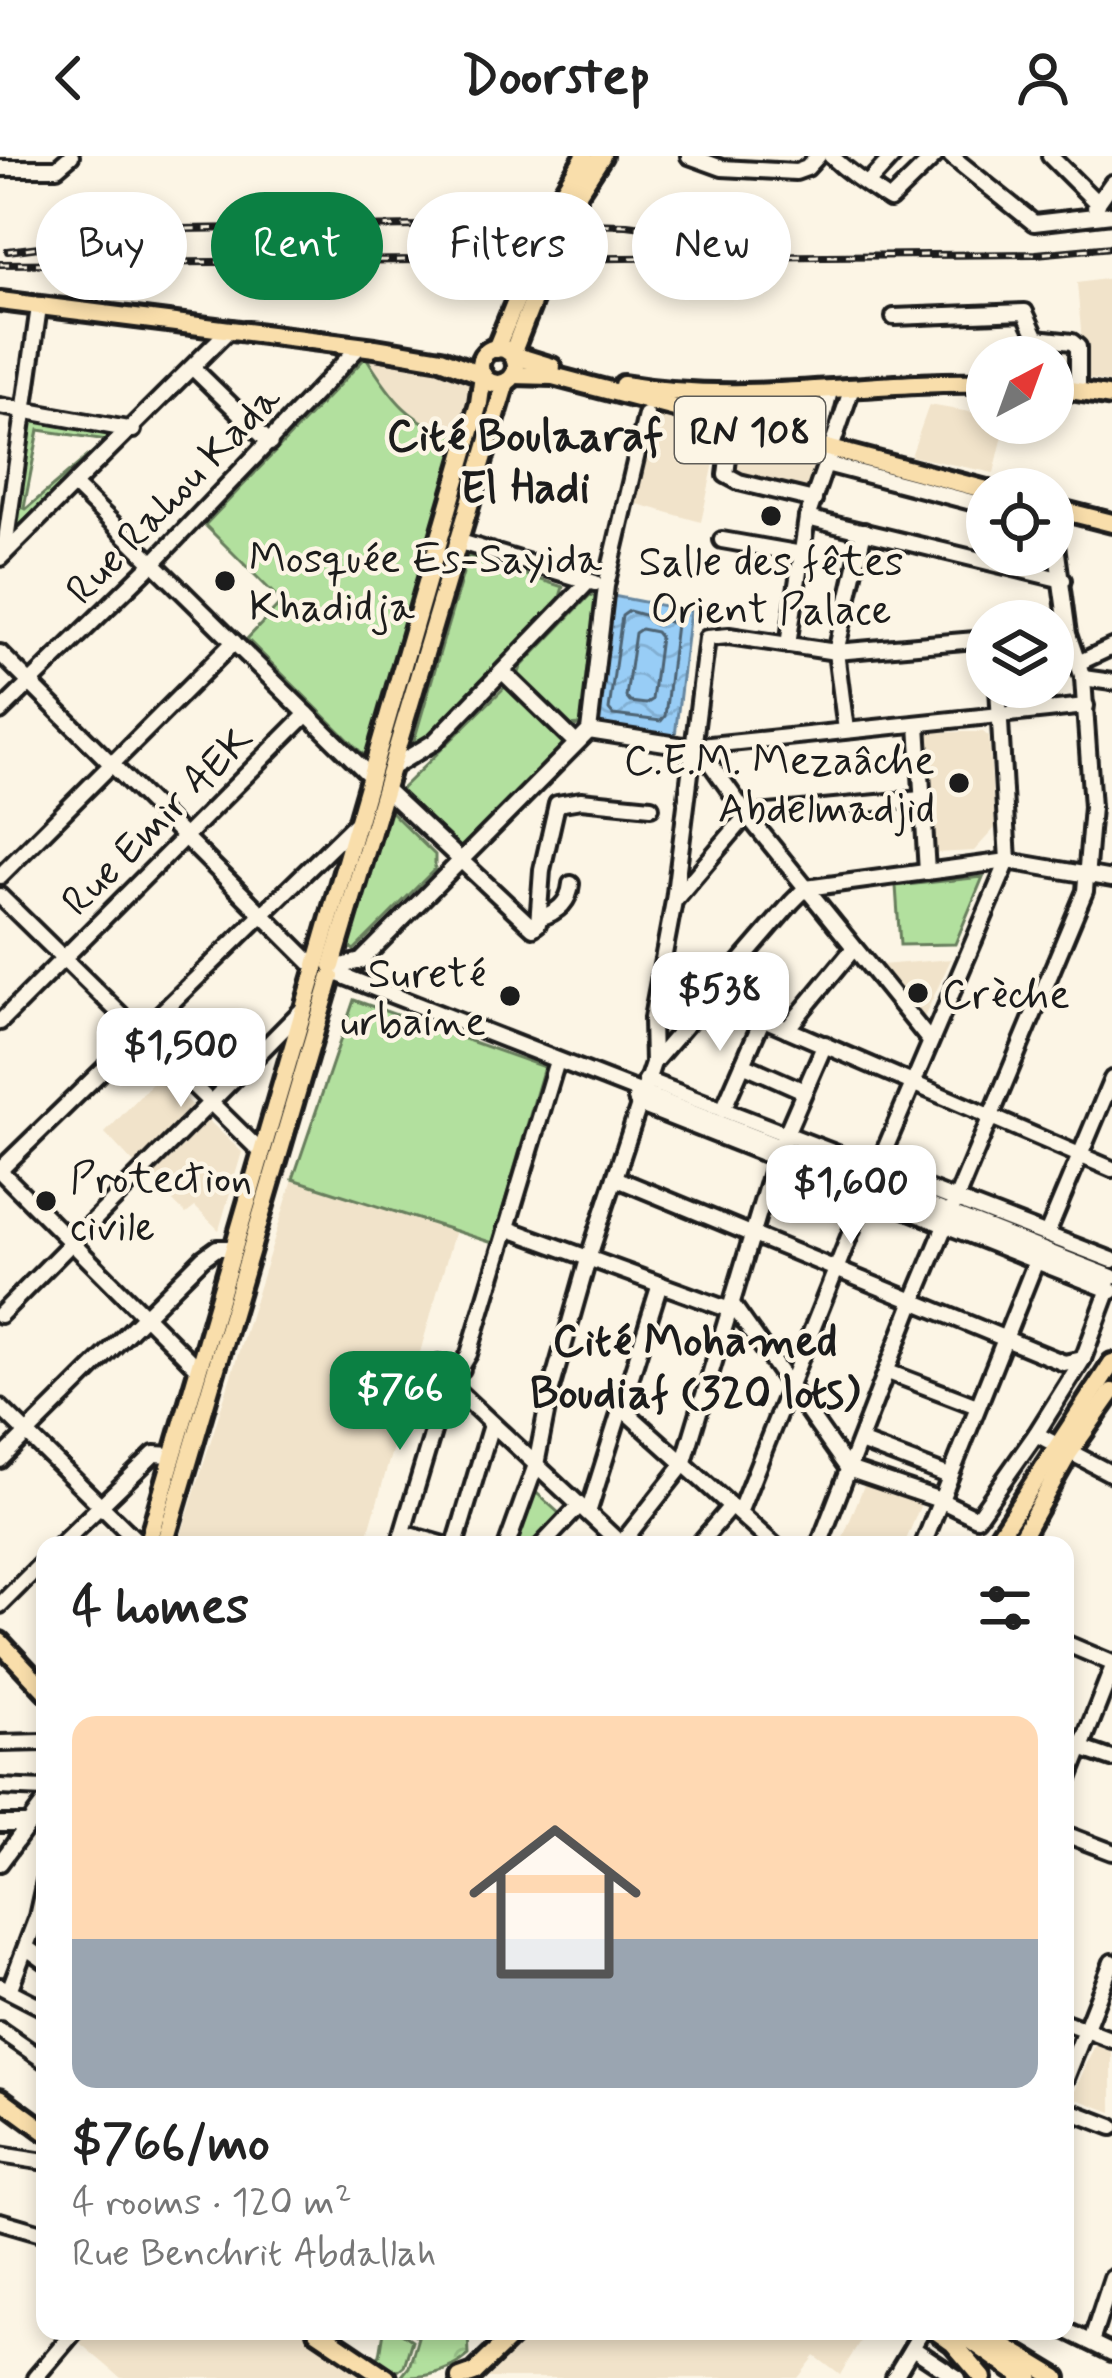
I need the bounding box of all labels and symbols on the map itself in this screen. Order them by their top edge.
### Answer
north arrow [966,336,1074,444]
street label: Rue Rahou Kada [55,373,295,618]
road number: RN 108 [675,397,825,463]
district label: Cité Boulaaraf El Hadi [387,408,663,519]
marker: Salle des fêtes Orient Palace [758,503,784,529]
place label: Mosquée Es-Sayida Khadidja [249,533,603,636]
place label: Salle des fêtes Orient Palace [639,536,903,639]
marker: Mosquée Es-Sayida Khadidja [212,568,238,594]
street label: Rue Emir AEK [51,713,267,929]
place label: C.E.M. Mezaâche Abdelmadjid [624,735,935,838]
marker: C.E.M. Mezaâche Abdelmadjid [946,770,972,796]
place label: Sureté urbaine [340,948,486,1051]
pin: $538 [649,952,791,1054]
place label: Crèche [942,969,1070,1024]
marker: Crèche [905,980,931,1006]
marker: Sureté urbaine [497,983,523,1009]
pin: $1,500 [83,1008,279,1110]
pin: $1,600 [753,1145,949,1247]
place label: Protection civile [70,1153,252,1256]
marker: Protection civile [33,1188,59,1214]
district label: Cité Mohamed Boudiaf (320 lots) [530,1313,860,1424]
pin: $766 [329,1351,471,1453]

